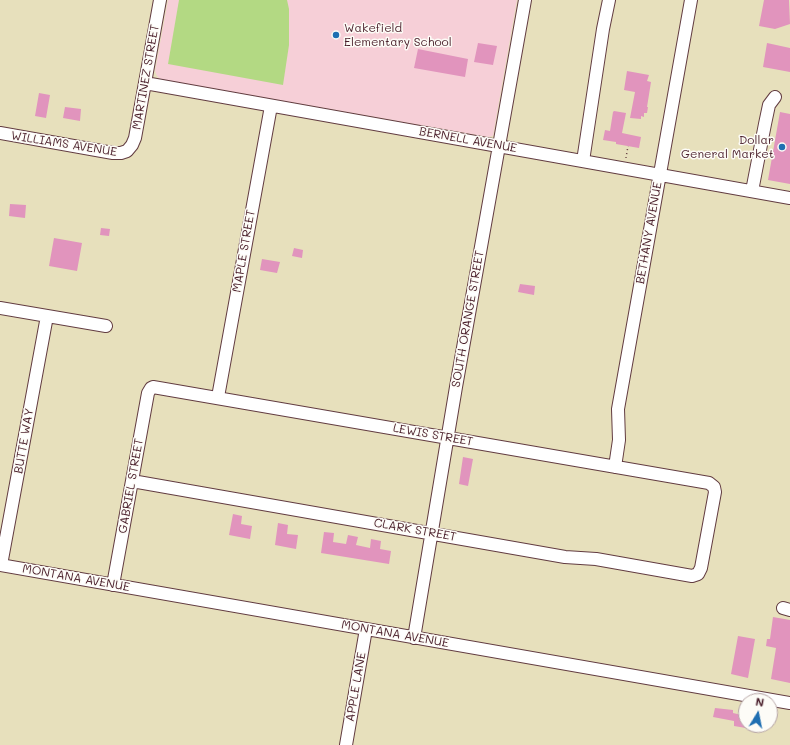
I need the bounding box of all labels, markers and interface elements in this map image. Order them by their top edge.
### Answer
place label: Wakefield Elementary School [344,21,452,49]
street label: MARTINEZ STREET [130,23,162,131]
marker: Wakefield Elementary School [331,30,341,40]
street label: BERNELL AVENUE [418,124,518,156]
street label: WILLIAMS AVENUE [10,129,118,159]
place label: Dollar General Market [681,133,774,161]
marker: Dollar General Market [777,142,787,152]
street label: BETHANY AVENUE [633,181,665,285]
street label: MAPLE STREET [230,208,258,294]
street label: SOUTH ORANGE STREET [449,249,487,389]
street label: BUTTE WAY [11,407,37,475]
street label: LEWIS STREET [392,421,474,449]
street label: GABRIEL STREET [116,437,146,535]
street label: CLARK STREET [373,516,457,544]
street label: MONTANA AVENUE [21,561,131,595]
street label: MONTANA AVENUE [340,617,450,651]
street label: APPLE LANE [343,651,369,723]
north arrow [738,693,778,733]
text: N [755,694,765,710]

